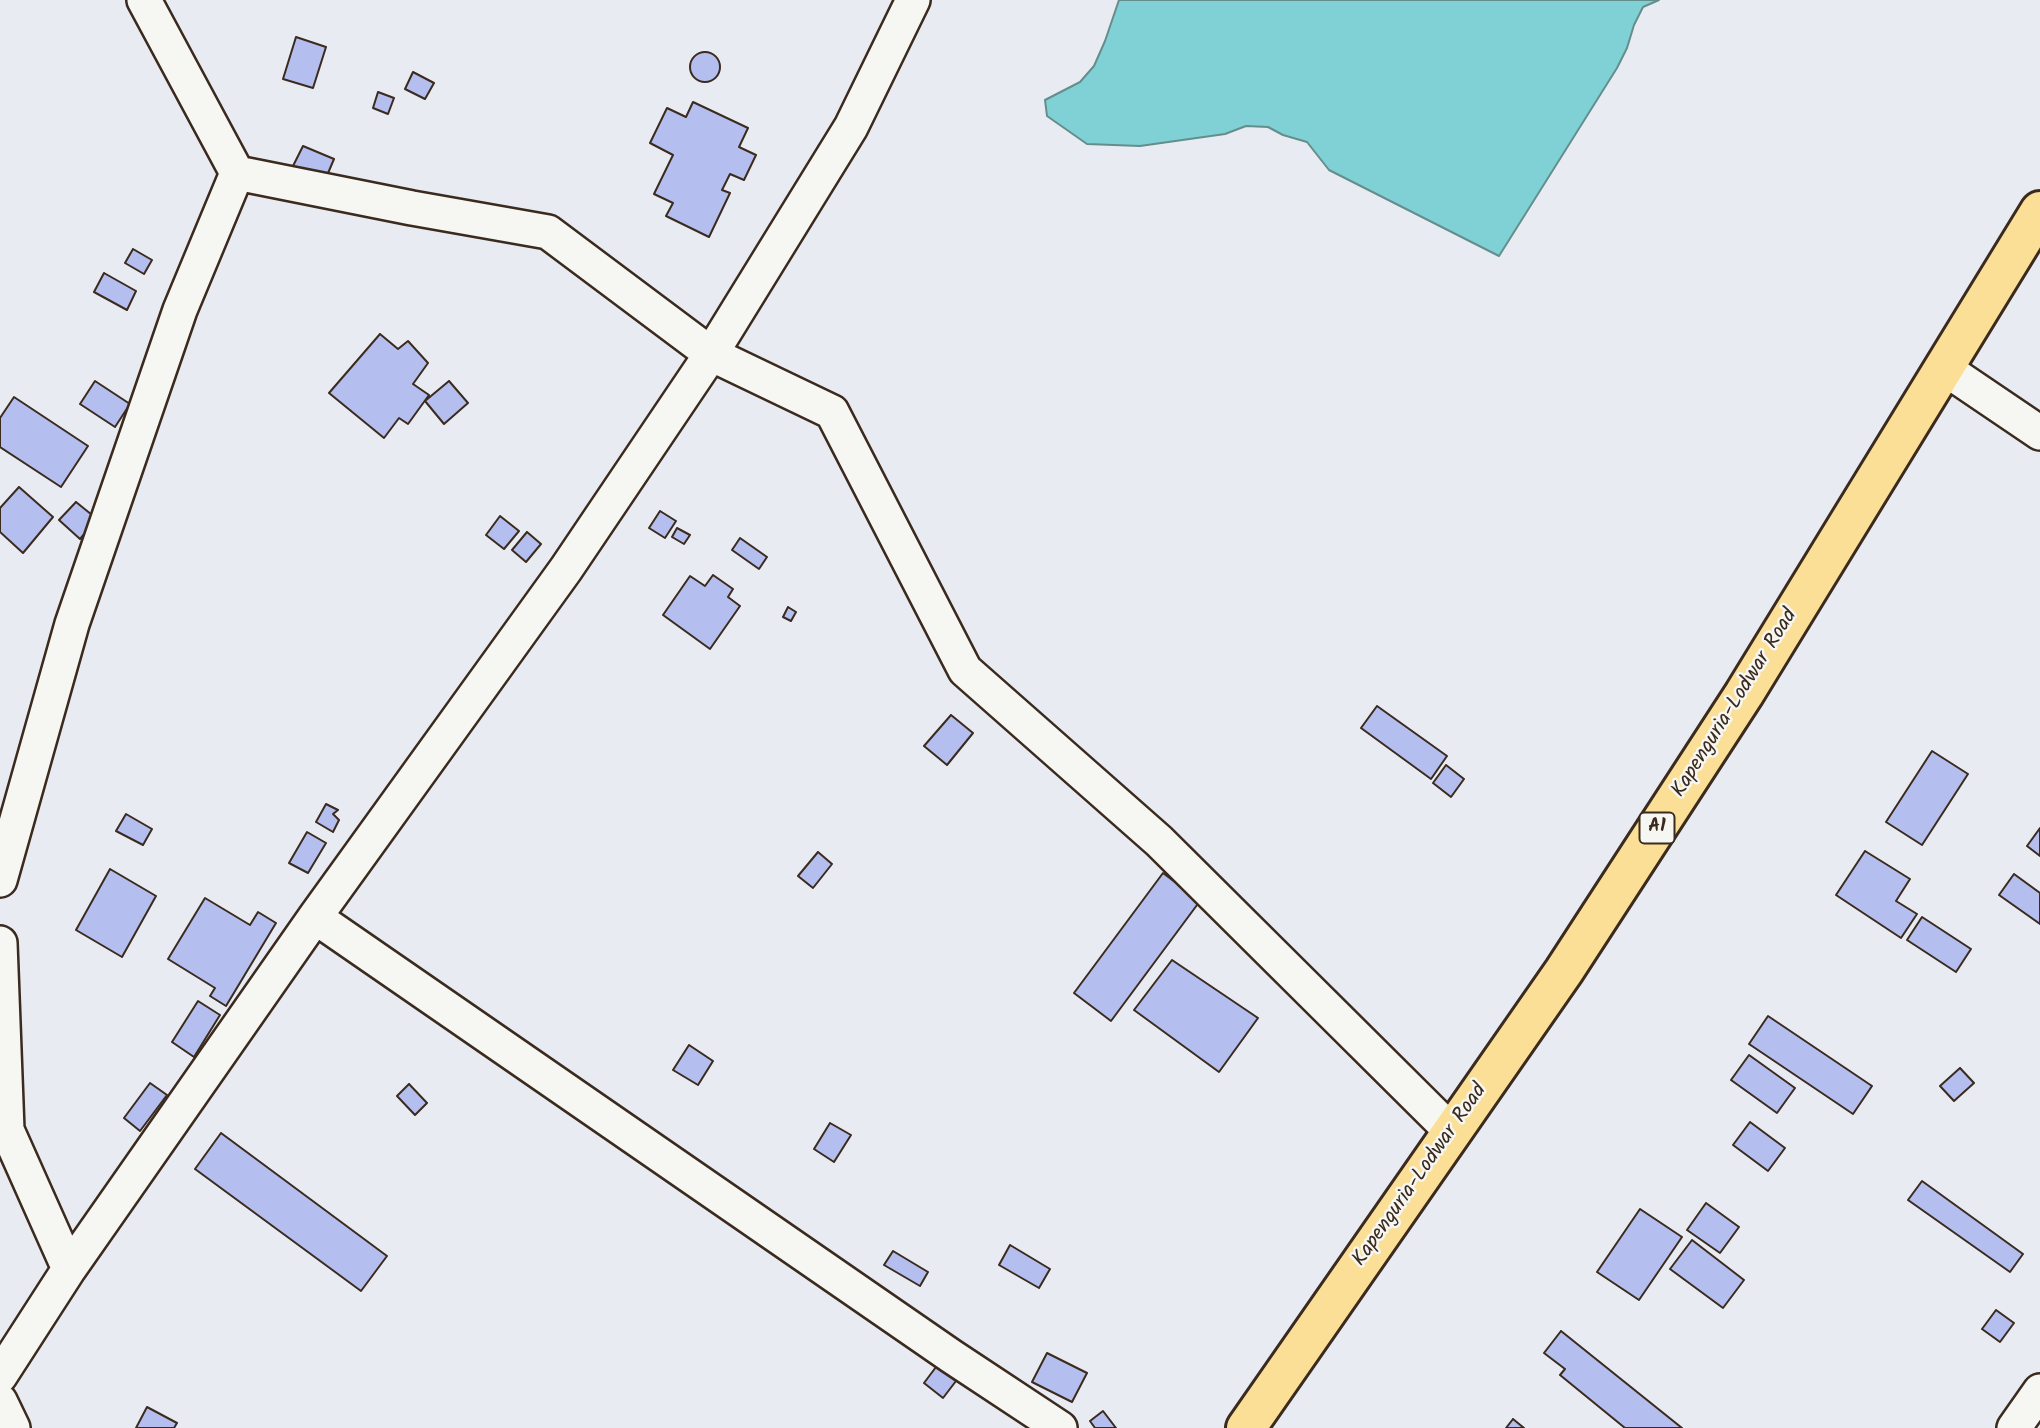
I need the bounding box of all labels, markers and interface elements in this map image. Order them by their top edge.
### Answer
street label: Kapenguria-Lodwar Road [1668,605,1804,803]
road number: A1 [1640,813,1674,844]
street label: Kapenguria-Lodwar Road [1348,1080,1494,1272]

